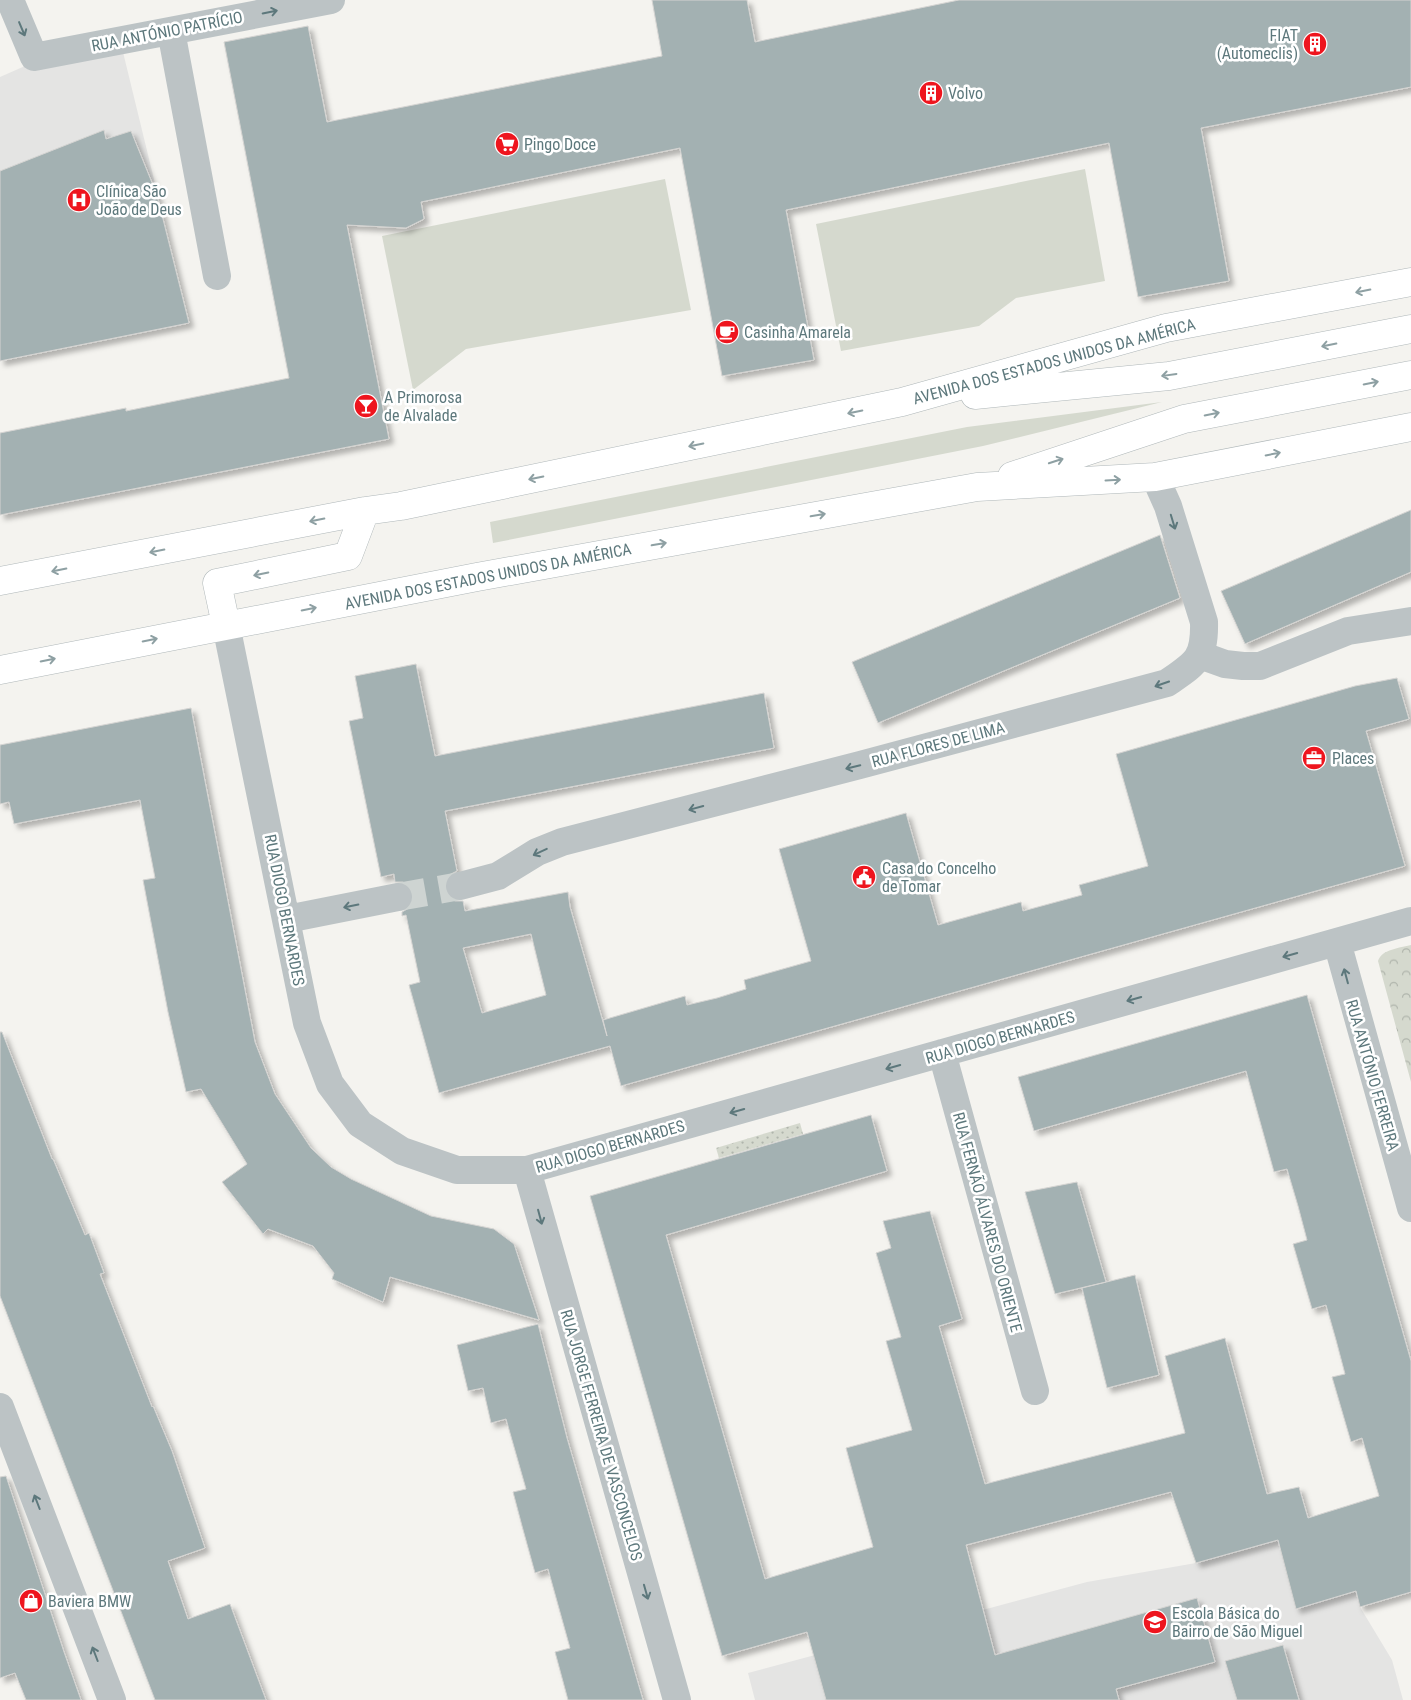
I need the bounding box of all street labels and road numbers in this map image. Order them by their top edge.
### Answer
street label: RUA ANTÓNIO PATRÍCIO [90,7,244,55]
street label: AVENIDA DOS ESTADOS UNIDOS DA AMÉRICA [911,315,1197,408]
street label: AVENIDA DOS ESTADOS UNIDOS DA AMÉRICA [343,539,633,614]
street label: RUA FLORES DE LIMA [870,718,1007,771]
street label: RUA DIOGO BERNARDES [260,833,309,988]
street label: RUA ANTÓNIO FERREIRA [1342,997,1404,1153]
street label: RUA DIOGO BERNARDES [923,1007,1077,1068]
street label: RUA FERNÃO ÁLVARES DO ORIENTE [949,1110,1027,1334]
street label: RUA DIOGO BERNARDES [533,1116,687,1177]
street label: RUA JORGE FERREIRA DE VASCONCELOS [556,1307,647,1563]

